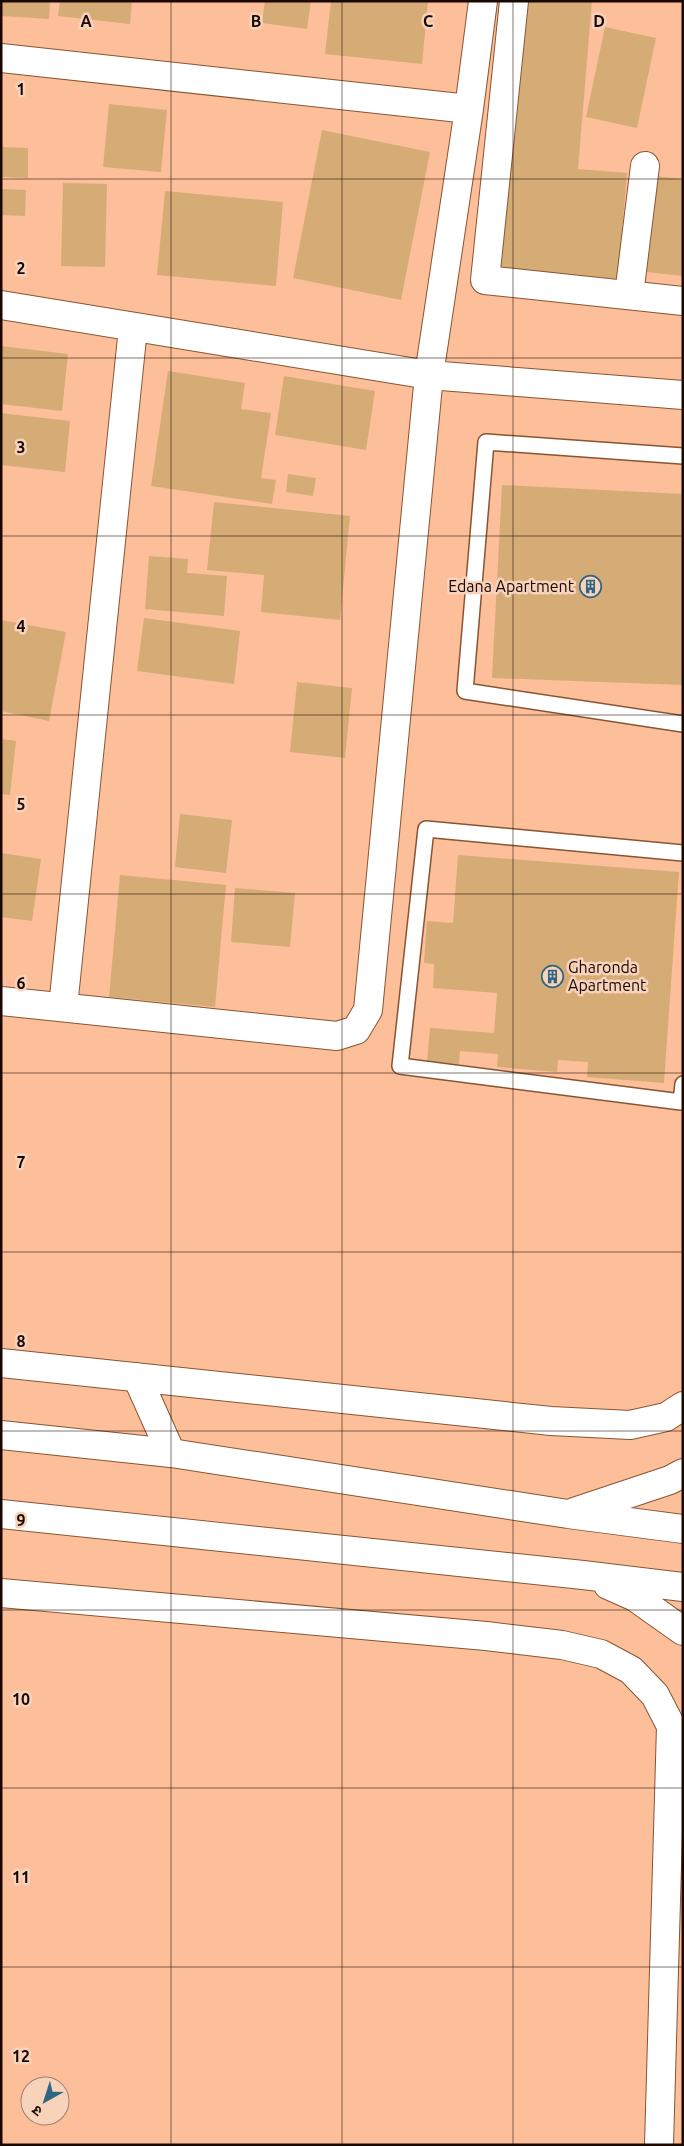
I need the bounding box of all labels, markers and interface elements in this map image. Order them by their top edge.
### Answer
text: A [80,12,92,30]
text: B [251,12,261,30]
text: C [423,12,433,30]
text: D [593,12,605,30]
text: 1 [16,80,26,98]
text: 2 [16,259,26,277]
text: 3 [16,438,26,456]
building icon: Edana Apartment [578,574,602,598]
place label: Edana Apartment [448,577,575,595]
text: 4 [16,617,26,635]
text: 5 [16,795,26,813]
place label: Gharonda Apartment [568,958,647,994]
building icon: Gharonda Apartment [540,964,564,988]
text: 6 [16,974,26,992]
text: 7 [16,1153,26,1171]
text: 8 [16,1332,26,1350]
text: 9 [16,1511,26,1529]
text: 10 [12,1690,30,1708]
text: 11 [12,1868,30,1886]
text: 12 [12,2047,30,2065]
north arrow [20,2076,70,2126]
text: उ [28,2102,45,2120]

